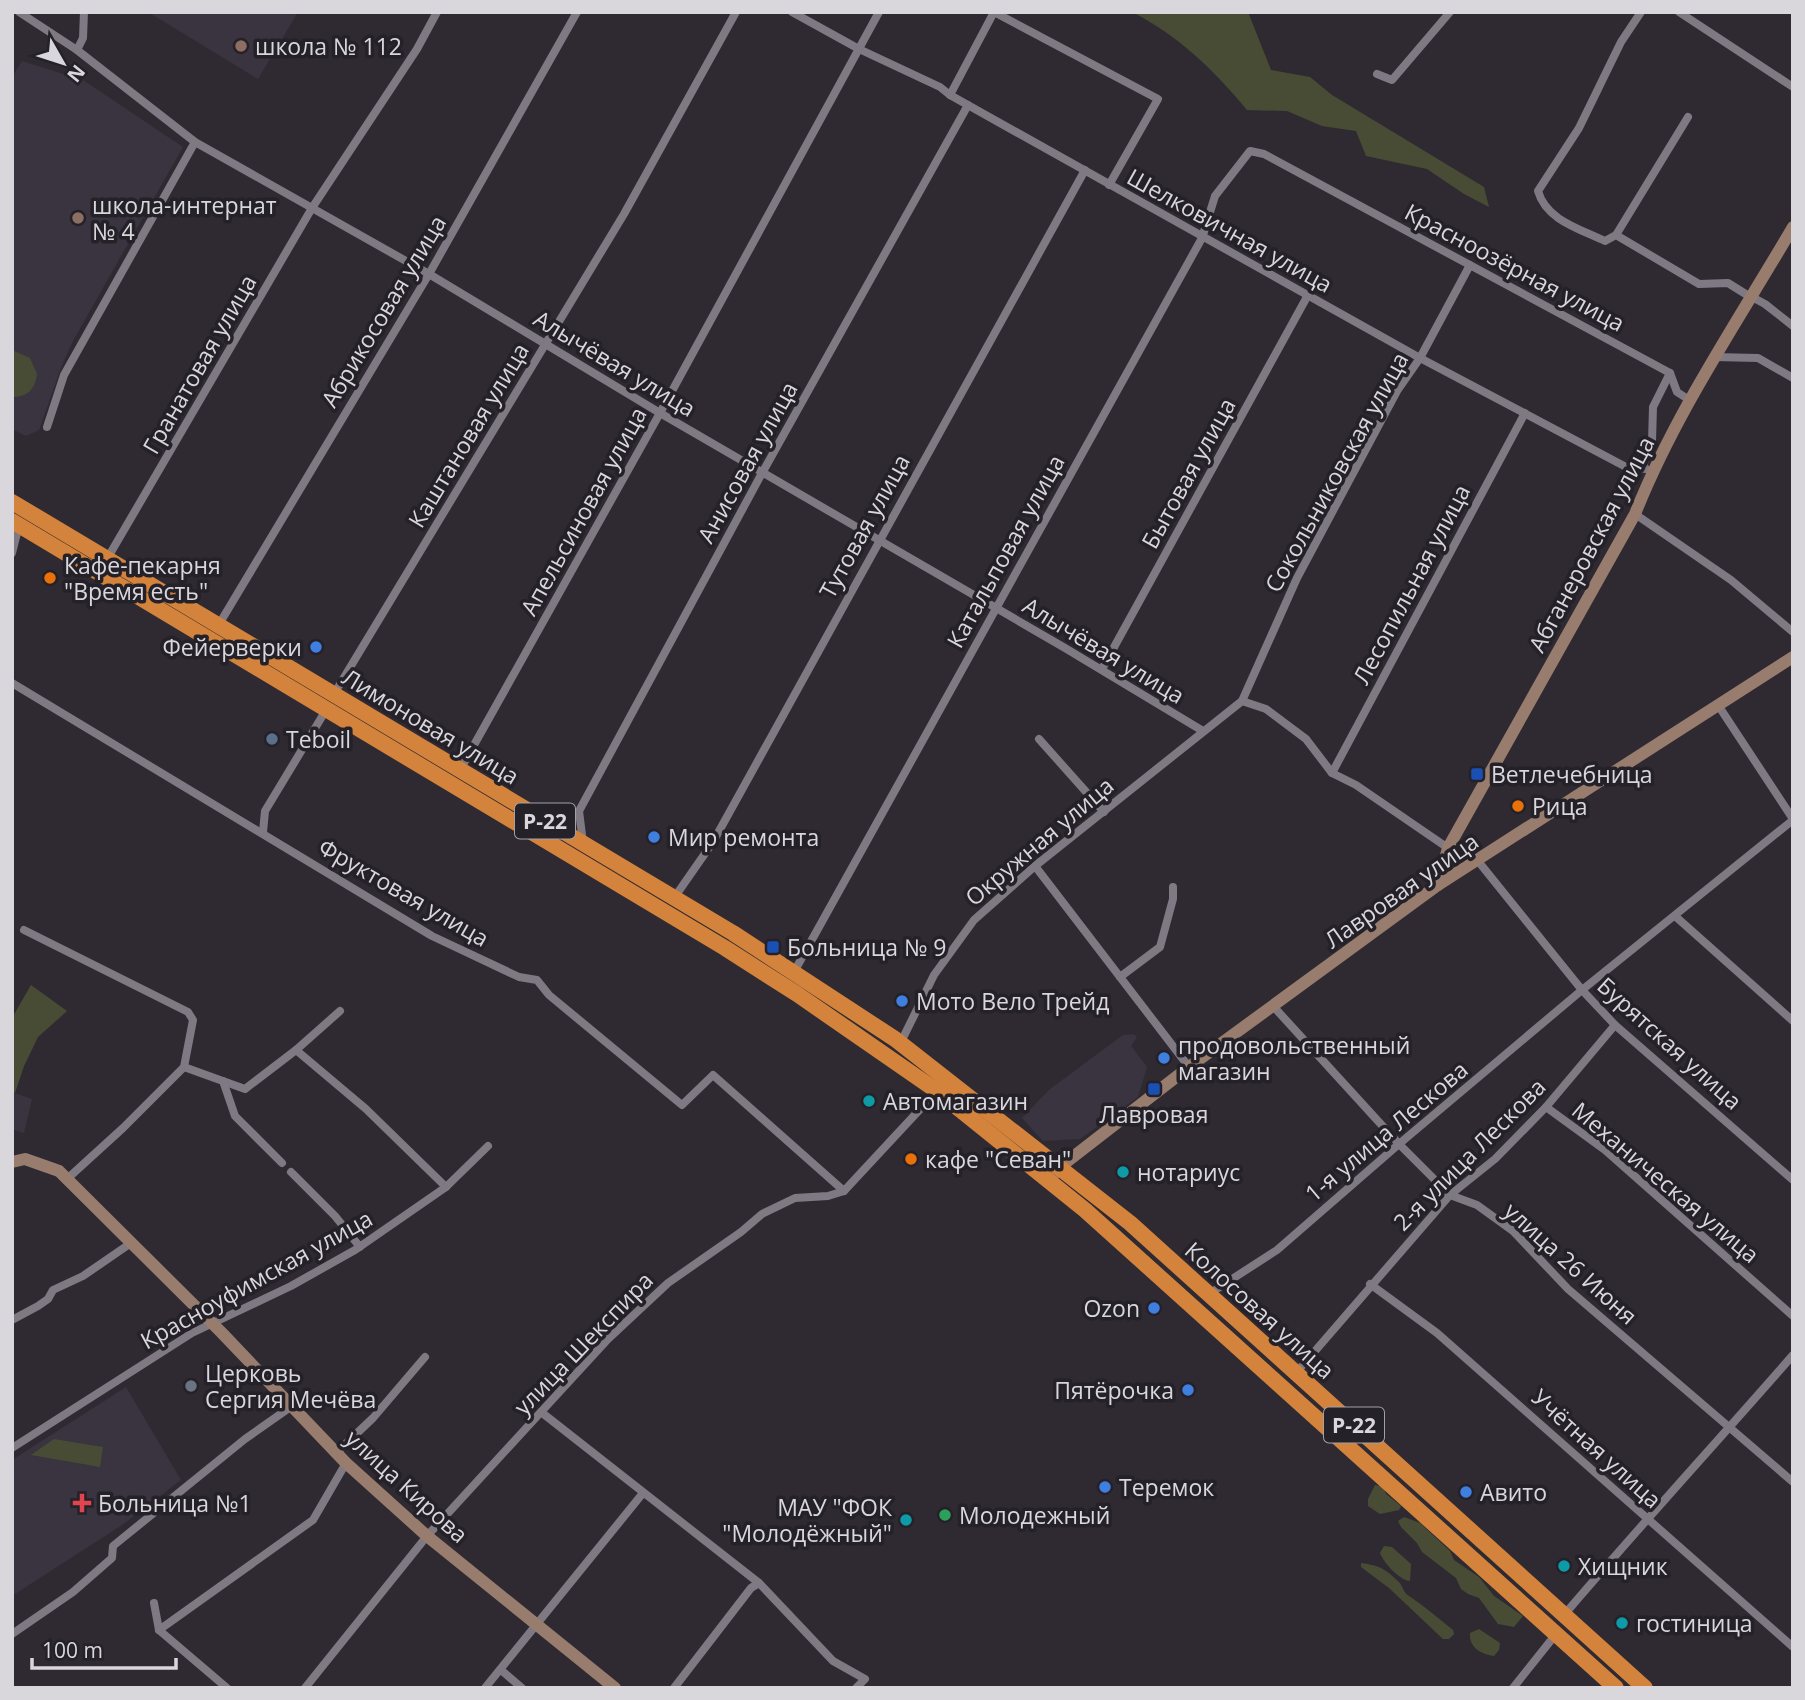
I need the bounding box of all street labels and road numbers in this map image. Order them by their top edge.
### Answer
street label: Шелковичная улица [1122,160,1338,300]
street label: Красноозёрная улица [1399,195,1631,339]
street label: Абрикосовая улица [313,209,453,413]
street label: Гранатовая улица [135,269,263,459]
street label: Алычёвая улица [528,302,702,424]
street label: Каштановая улица [400,337,536,533]
street label: Сокольниковская улица [1257,346,1415,598]
street label: Анисовая улица [689,376,805,548]
street label: Бытовая улица [1133,392,1243,554]
street label: Апельсиновая улица [512,401,654,621]
street label: Абганеровская улица [1520,430,1662,658]
street label: Тутовая улица [811,448,917,604]
street label: Катальповая улица [939,449,1071,653]
street label: Лесопильная улица [1345,478,1477,690]
street label: Алычёвая улица [1017,589,1191,711]
street label: Лимоновая улица [337,661,525,791]
street label: Окружная улица [958,769,1120,913]
road number: Р-22 [515,804,575,838]
street label: Лавровая улица [1318,825,1484,955]
street label: Фруктовая улица [313,830,495,954]
street label: Бурятская улица [1591,970,1749,1116]
street label: 1-я улица Лескова [1298,1053,1474,1209]
street label: 2-я улица Лескова [1386,1071,1552,1237]
street label: Механическая улица [1566,1094,1766,1270]
street label: улица 26 Июня [1498,1195,1644,1331]
street label: Красноуфимская улица [134,1202,378,1356]
street label: Колосовая улица [1178,1234,1342,1386]
street label: улица Шекспира [506,1264,660,1422]
street label: Учётная улица [1525,1381,1669,1515]
road number: Р-22 [1324,1408,1384,1442]
street label: улица Кирова [339,1422,475,1550]

